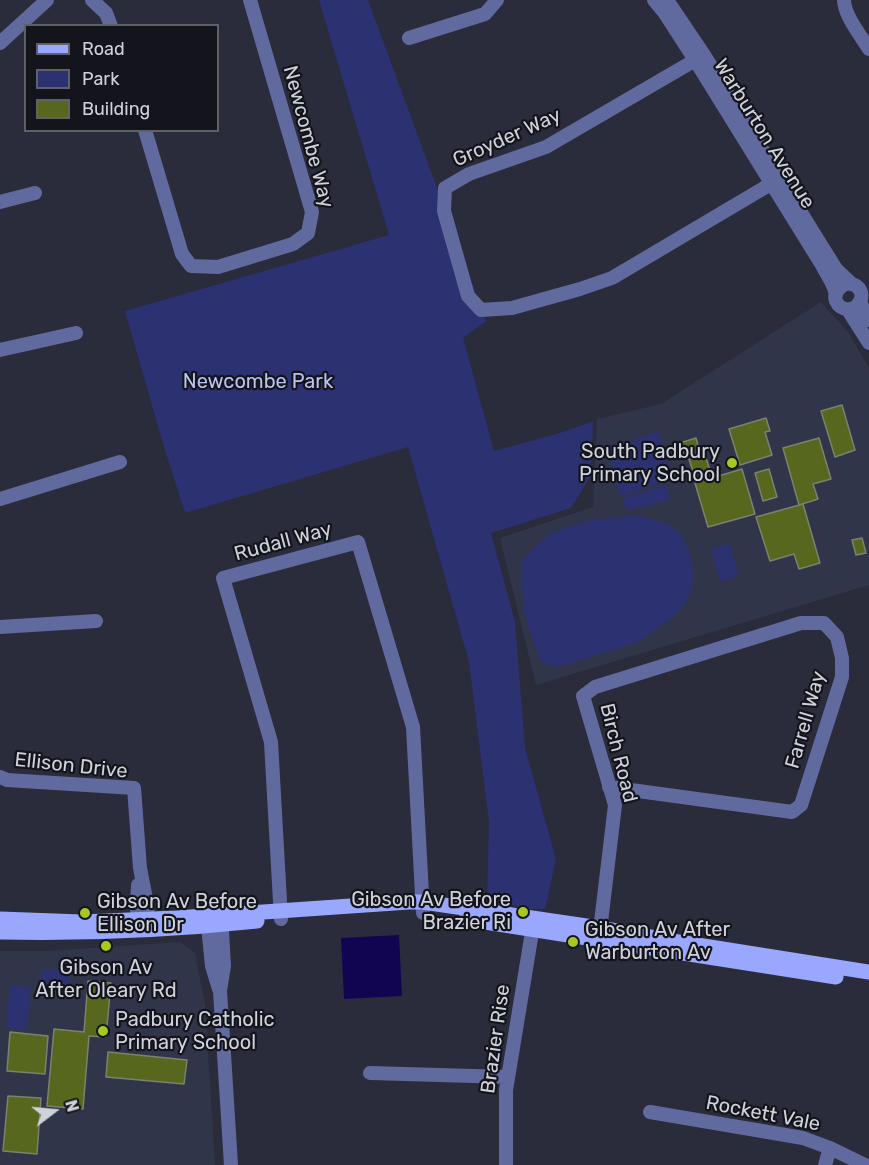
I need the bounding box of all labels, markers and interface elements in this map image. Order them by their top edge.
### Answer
legend [24,24,219,132]
text: Road [82,38,125,60]
street label: Warburton Avenue [708,55,820,213]
street label: Newcombe Way [277,63,339,211]
text: Park [82,68,119,90]
text: Building [82,98,150,120]
street label: Groyder Way [449,103,565,173]
park label: Newcombe Park [183,370,333,394]
place label: South Padbury Primary School [579,440,720,487]
marker: South Padbury Primary School [725,456,739,470]
street label: Rudall Way [232,517,334,567]
street label: Farrell Way [781,668,831,772]
street label: Birch Road [594,701,642,805]
street label: Ellison Drive [13,748,129,784]
place label: Gibson Av Before Brazier Ri [351,888,511,935]
place label: Gibson Av Before Ellison Dr [97,890,257,937]
marker: Gibson Av Before Brazier Ri [516,905,530,919]
marker: Gibson Av Before Ellison Dr [78,906,92,920]
place label: Gibson Av After Warburton Av [585,918,730,965]
marker: Gibson Av After Warburton Av [566,935,580,949]
marker: Gibson Av After Oleary Rd [99,939,113,953]
place label: Gibson Av After Oleary Rd [35,956,177,1003]
street label: Brazier Rise [476,983,516,1095]
place label: Padbury Catholic Primary School [115,1008,275,1055]
marker: Padbury Catholic Primary School [96,1024,110,1038]
north arrow [24,1081,84,1141]
street label: Rockett Vale [704,1091,822,1137]
text: N [61,1098,83,1114]

